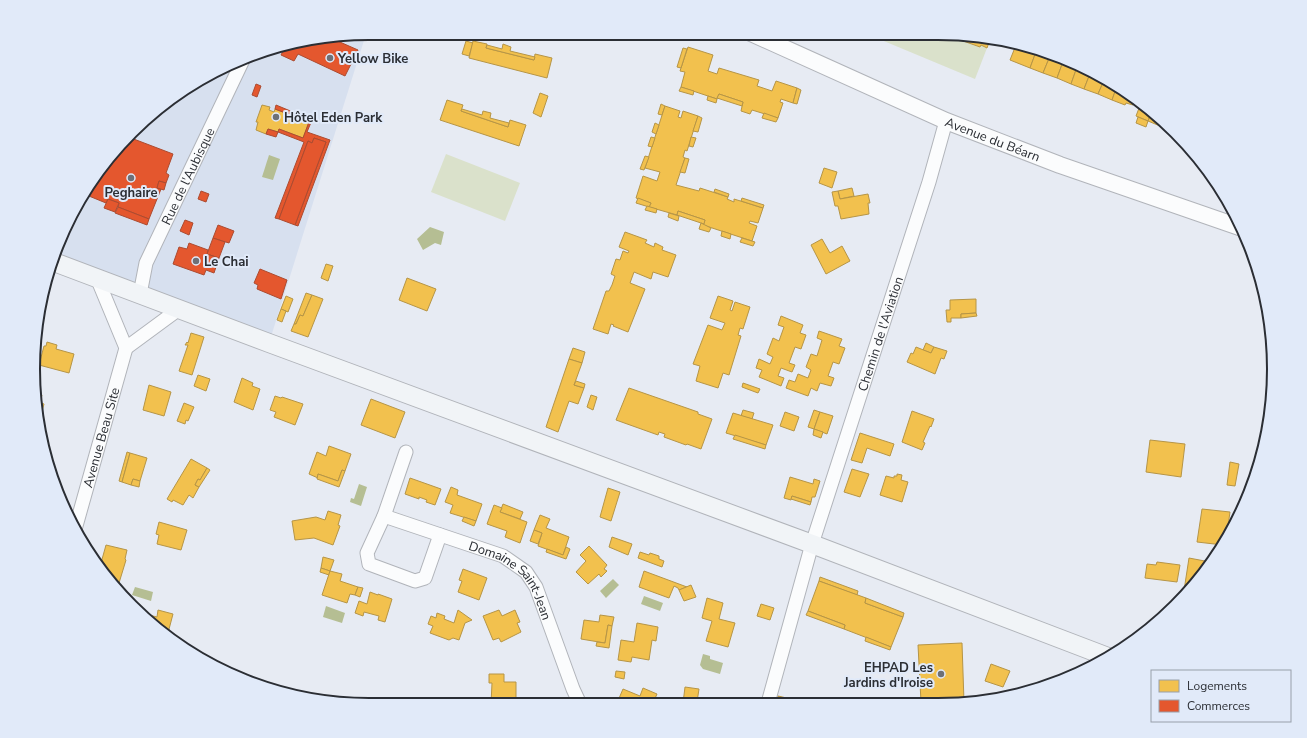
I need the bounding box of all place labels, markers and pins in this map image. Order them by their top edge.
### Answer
place label: Yellow Bike [337,50,408,68]
marker: Yellow Bike [325,53,335,63]
place label: Hôtel Eden Park [284,109,383,127]
marker: Hôtel Eden Park [271,112,281,122]
marker: Peghaire [126,173,136,183]
place label: Peghaire [104,184,158,202]
place label: Le Chai [204,253,249,271]
marker: Le Chai [191,256,201,266]
place label: EHPAD Les Jardins d'Iroise [843,659,933,692]
marker: EHPAD Les Jardins d'Iroise [936,669,946,679]

